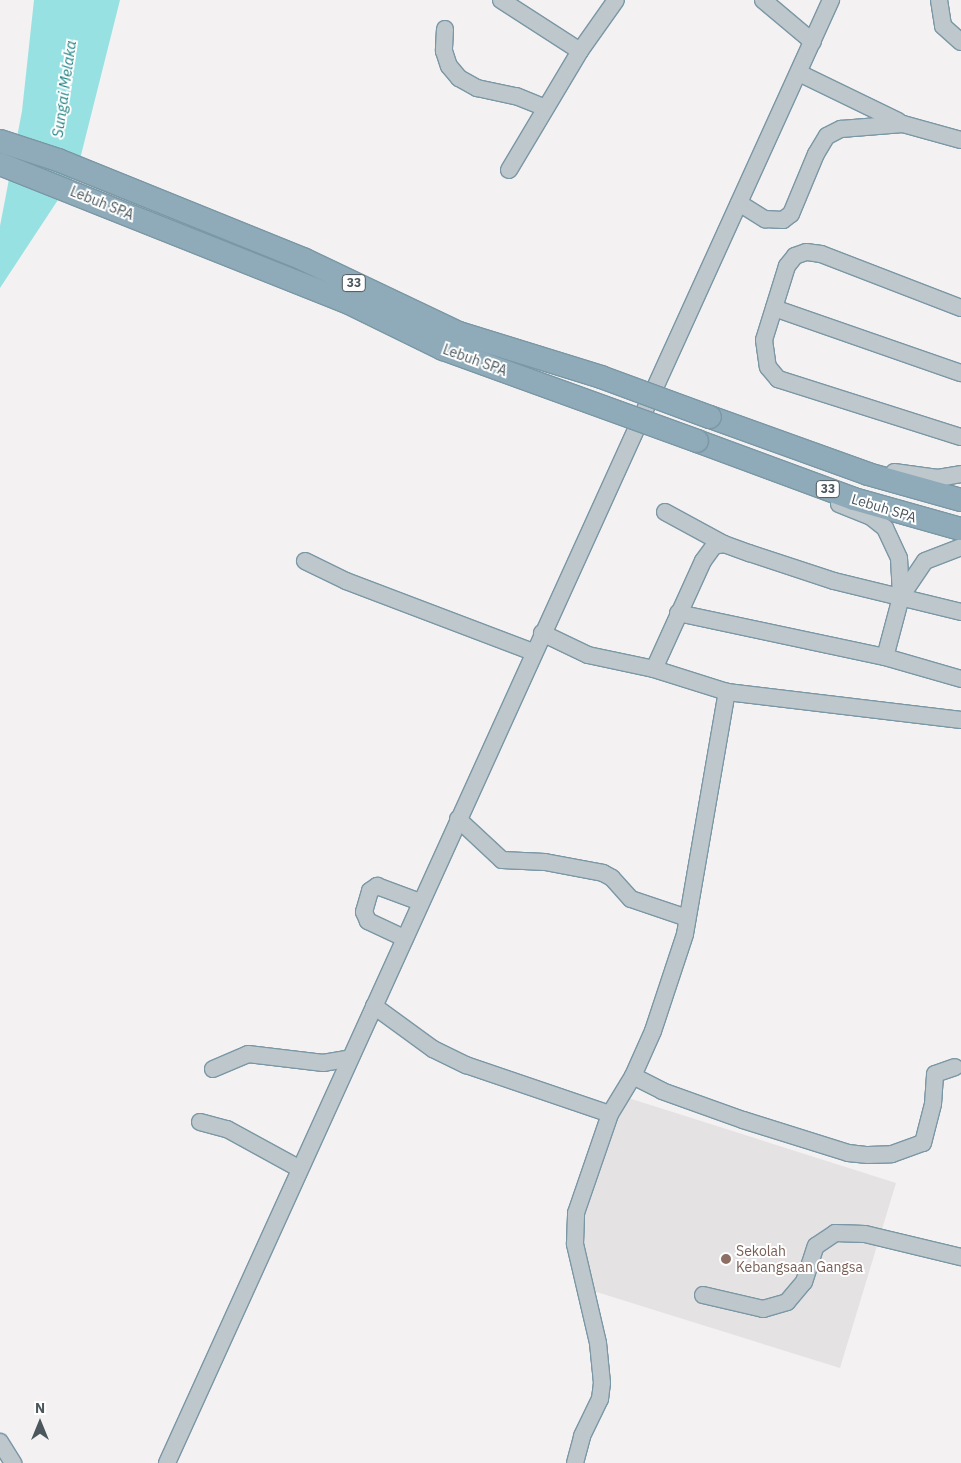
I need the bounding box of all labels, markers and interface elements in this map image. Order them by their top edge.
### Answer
water label: Sungai Melaka [48,39,80,139]
street label: Lebuh SPA [68,183,136,223]
road number: 33 [342,274,366,292]
street label: Lebuh SPA [441,341,509,379]
road number: 33 [816,479,840,498]
street label: Lebuh SPA [850,490,918,526]
place label: Sekolah Kebangsaan Gangsa [736,1243,863,1276]
marker: Sekolah Kebangsaan Gangsa [720,1253,732,1265]
north arrow [15,1398,65,1448]
text: N [35,1399,45,1417]

